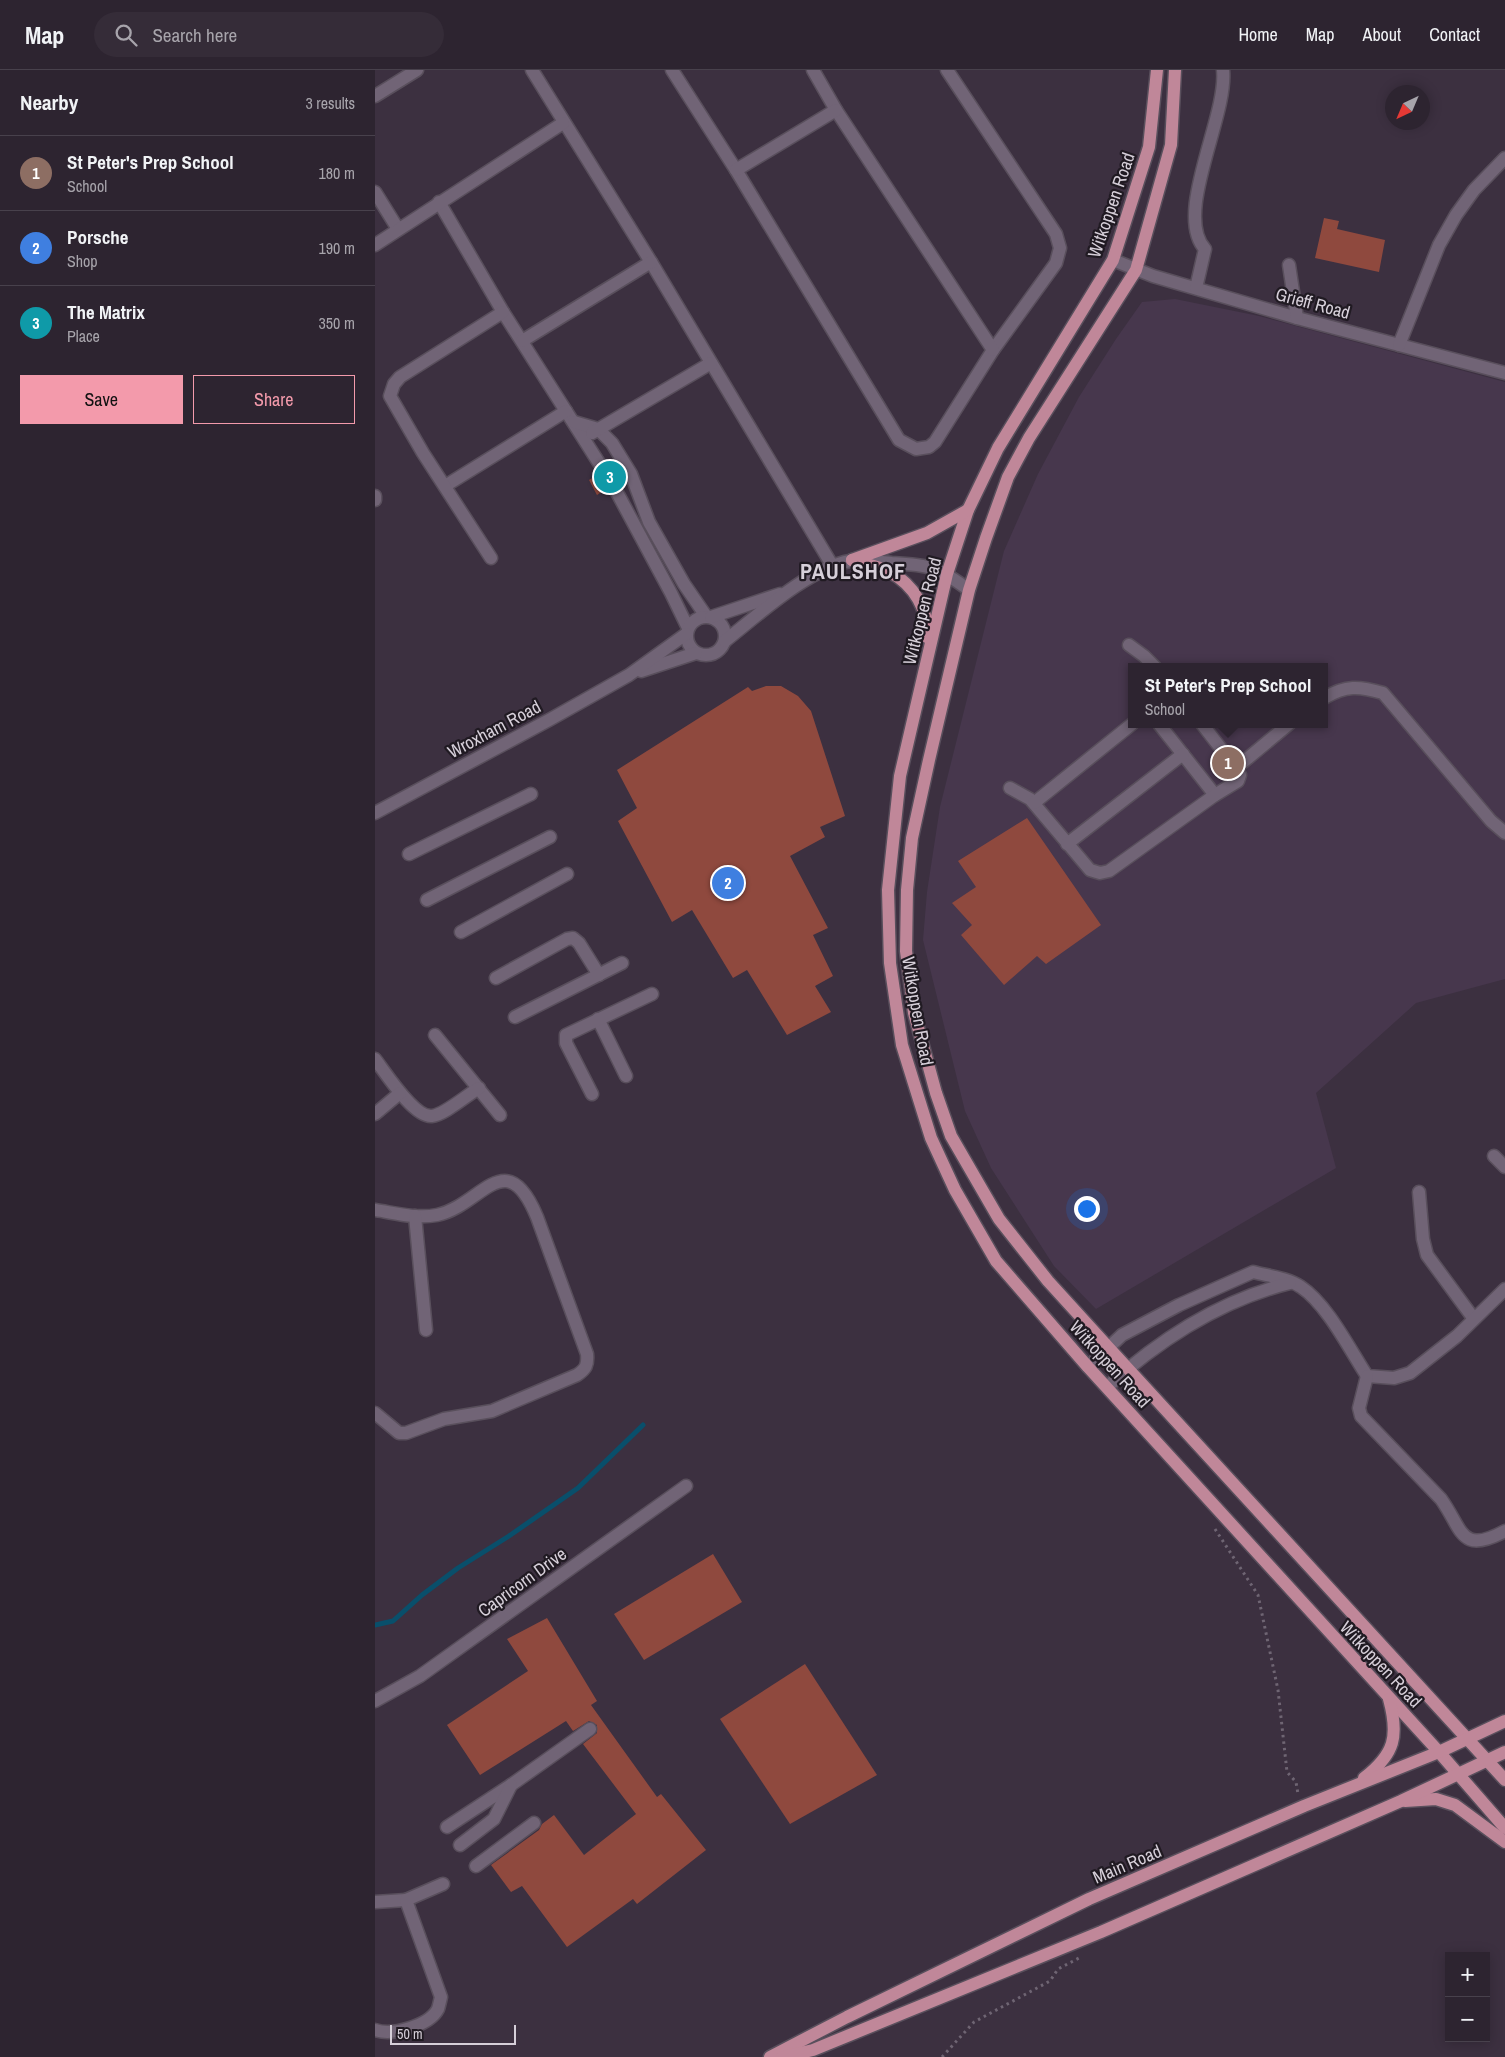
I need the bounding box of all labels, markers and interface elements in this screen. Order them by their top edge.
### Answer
search box [94,12,444,57]
text: Map [25,19,64,51]
icon: search [112,21,140,49]
text: Search here [152,22,237,48]
text: Home [1238,22,1278,47]
text: Map [1306,22,1335,47]
text: About [1363,22,1401,47]
text: Contact [1429,22,1480,47]
north arrow [1385,85,1430,130]
text: Nearby [20,88,78,117]
text: 3 results [305,92,355,114]
text: St Peter's Prep School [67,149,234,175]
street label: Witkoppen Road [1081,149,1141,261]
text: 1 [32,162,40,184]
text: 180 m [319,162,355,184]
text: School [67,175,107,197]
text: Porsche [67,224,128,250]
text: 2 [32,237,40,259]
text: 190 m [319,237,355,259]
text: Shop [67,250,98,272]
street label: Grieff Road [1273,281,1353,325]
text: The Matrix [67,299,145,325]
text: 3 [32,312,40,334]
text: 350 m [319,312,355,334]
text: Place [67,325,100,347]
button: Save [20,375,183,424]
button: Share [193,375,355,424]
pin: 3 [594,458,626,496]
street label: Witkoppen Road [897,555,947,667]
district label: PAULSHOF [800,556,906,586]
popup [1128,663,1328,728]
text: St Peter's Prep School [1145,672,1311,698]
street label: Wroxham Road [443,694,545,764]
text: School [1145,698,1185,720]
pin: 1 [1212,744,1244,782]
pin: 2 [712,864,744,902]
street label: Witkoppen Road [896,955,940,1067]
your location [1074,1196,1100,1222]
street label: Witkoppen Road [1064,1315,1156,1413]
street label: Capricorn Drive [473,1541,571,1623]
street label: Witkoppen Road [1334,1615,1428,1713]
street label: Main Road [1089,1838,1165,1890]
map controls [1445,1952,1490,2042]
button: + [1445,1952,1490,1997]
button: − [1445,1997,1490,2042]
scale bar [390,2022,516,2045]
text: 50 m [397,2025,423,2043]

